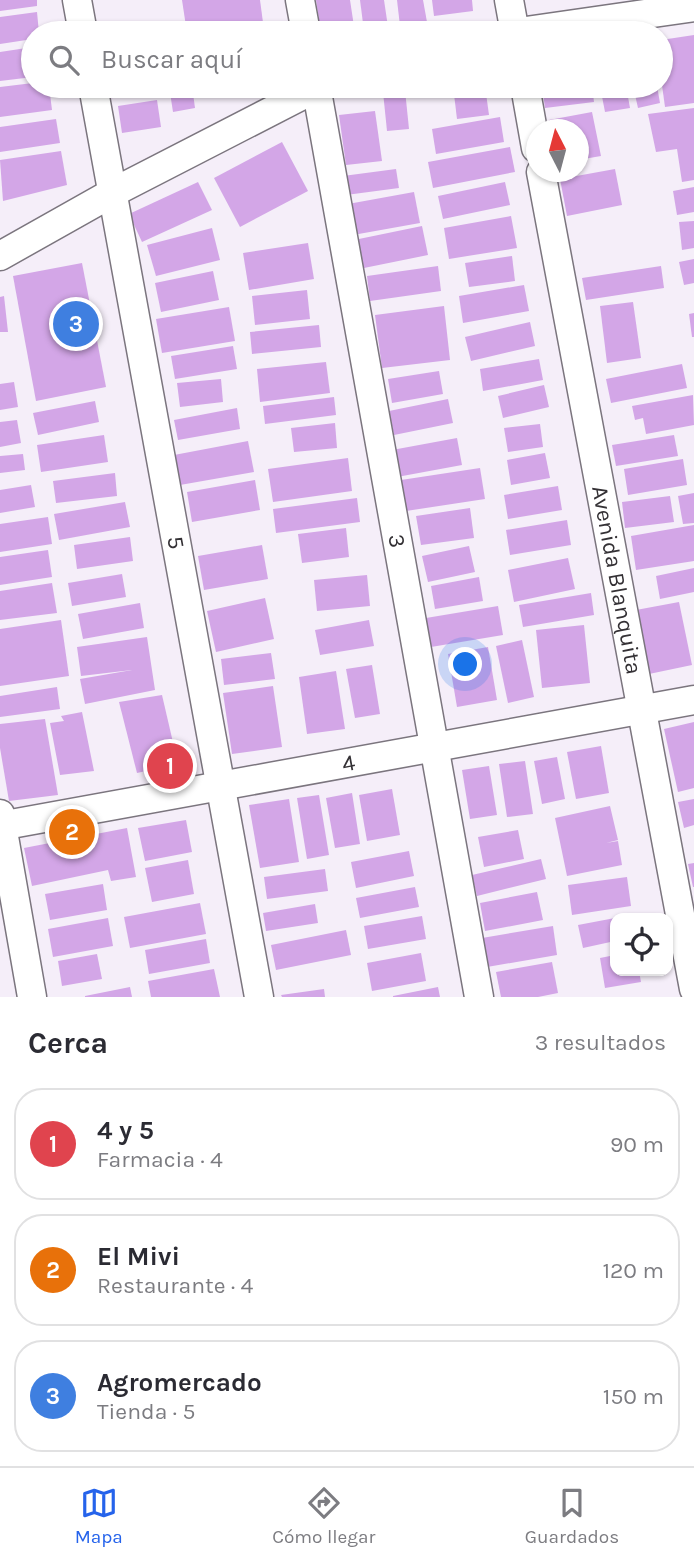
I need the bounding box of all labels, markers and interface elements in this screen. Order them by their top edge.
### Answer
search box [21,21,673,98]
icon: search [45,41,83,79]
text: Buscar aquí [101,44,243,75]
north arrow [526,119,589,182]
pin: 3 [53,298,99,350]
street label: Avenida Blanquita [586,483,648,677]
street label: 3 [382,532,411,550]
street label: 5 [161,534,190,551]
your location [448,647,482,681]
pin: 1 [147,740,193,792]
street label: 4 [340,749,357,778]
pin: 2 [49,806,95,858]
map controls [610,913,673,976]
button: locate [610,913,673,976]
text: Cerca [28,1025,108,1061]
text: 3 resultados [535,1029,666,1056]
text: 4 y 5 [97,1115,154,1146]
text: 1 [49,1131,57,1158]
text: 90 m [610,1131,664,1158]
text: Farmacia · 4 [97,1146,223,1173]
text: El Mivi [97,1241,180,1272]
text: 2 [46,1257,60,1284]
text: 120 m [602,1257,664,1284]
text: Restaurante · 4 [97,1272,253,1299]
text: Agromercado [97,1367,262,1398]
text: 3 [46,1383,60,1410]
text: 150 m [603,1383,664,1410]
text: Tienda · 5 [97,1398,195,1425]
tab: Mapa [75,1484,123,1548]
tab: Cómo llegar [272,1484,375,1548]
tab: Guardados [525,1484,619,1548]

